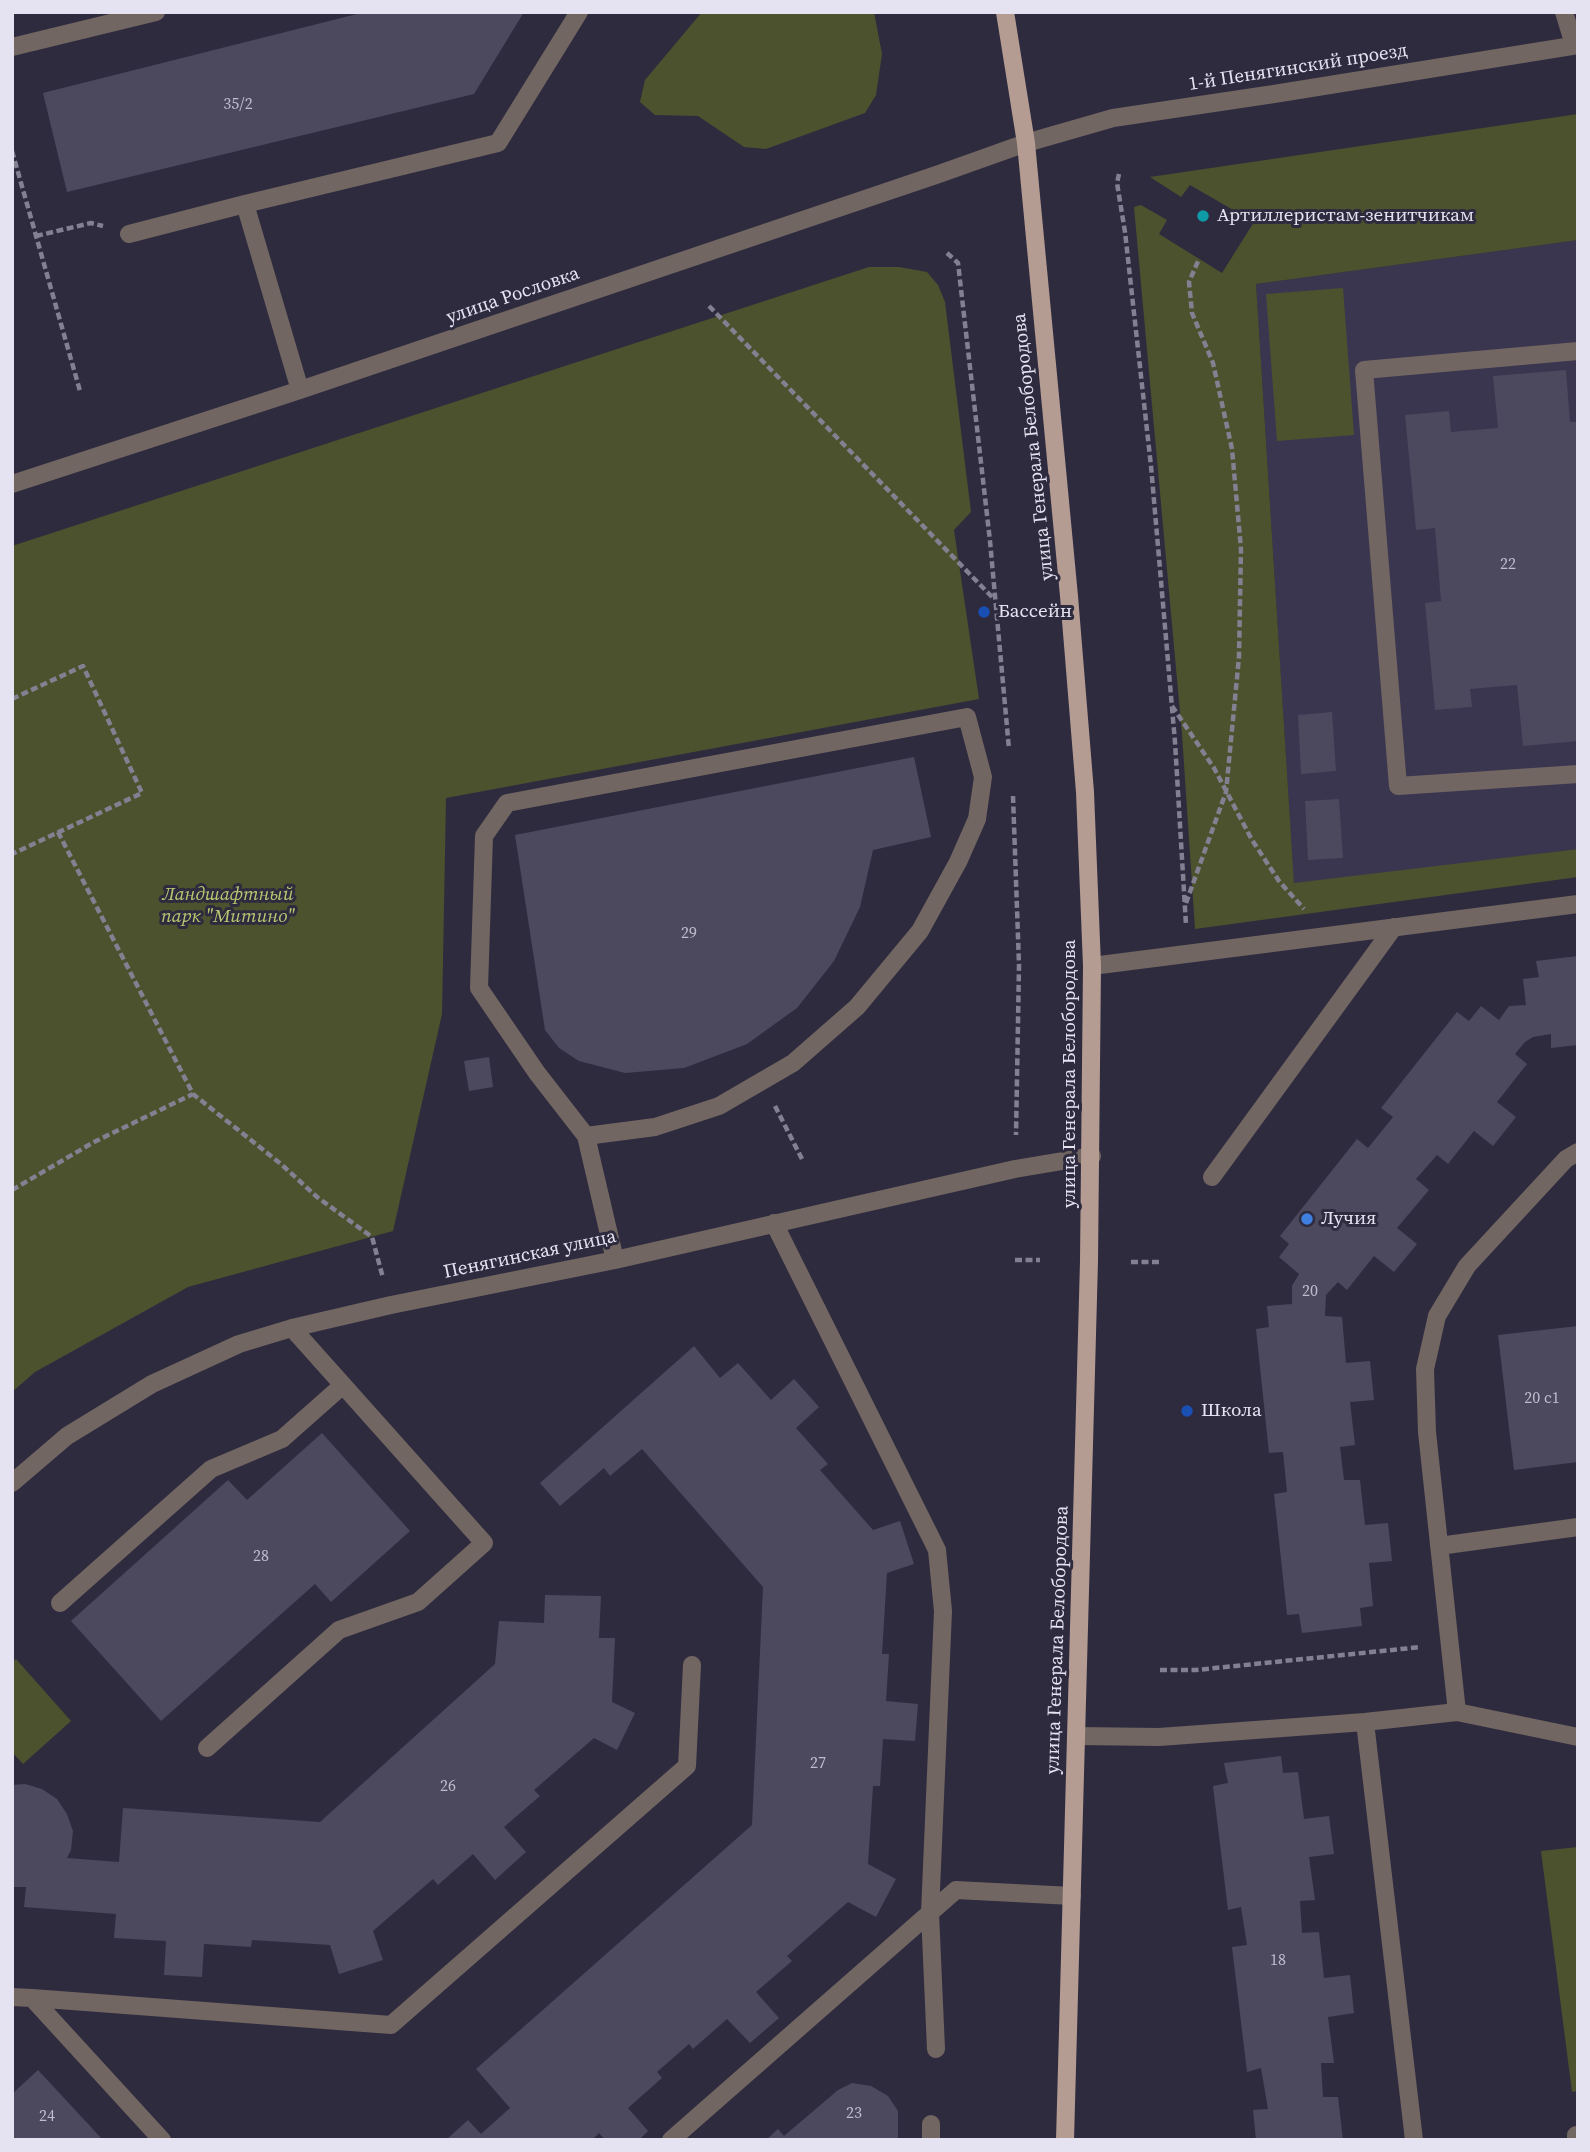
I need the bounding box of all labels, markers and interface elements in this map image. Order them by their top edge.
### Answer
street label: 1-й Пенягинский проезд [1187,39,1409,97]
house number: 35/2 [223,95,253,115]
place label: Артиллеристам-зенитчикам [1217,205,1474,227]
marker: Артиллеристам-зенитчикам [1195,208,1211,224]
street label: улица Рословка [444,263,582,329]
street label: улица Генерала Белобородова [1009,312,1059,582]
house number: 22 [1500,555,1516,575]
place label: Бассейн [998,601,1072,623]
marker: Бассейн [976,604,992,620]
park label: Ландшафтный парк "Митино" [161,884,295,928]
house number: 29 [681,924,697,944]
street label: улица Генерала Белобородова [1059,940,1081,1208]
place label: Лучия [1321,1208,1376,1230]
marker: Лучия [1299,1211,1315,1227]
street label: Пенягинская улица [442,1226,618,1284]
house number: 20 [1302,1282,1318,1302]
house number: 20 с1 [1524,1389,1560,1409]
place label: Школа [1201,1400,1262,1422]
marker: Школа [1179,1403,1195,1419]
street label: улица Генерала Белобородова [1042,1505,1074,1775]
house number: 28 [253,1547,269,1567]
house number: 27 [810,1754,826,1774]
house number: 26 [440,1777,456,1797]
house number: 18 [1270,1951,1286,1971]
house number: 23 [846,2104,862,2124]
house number: 24 [39,2107,55,2127]

